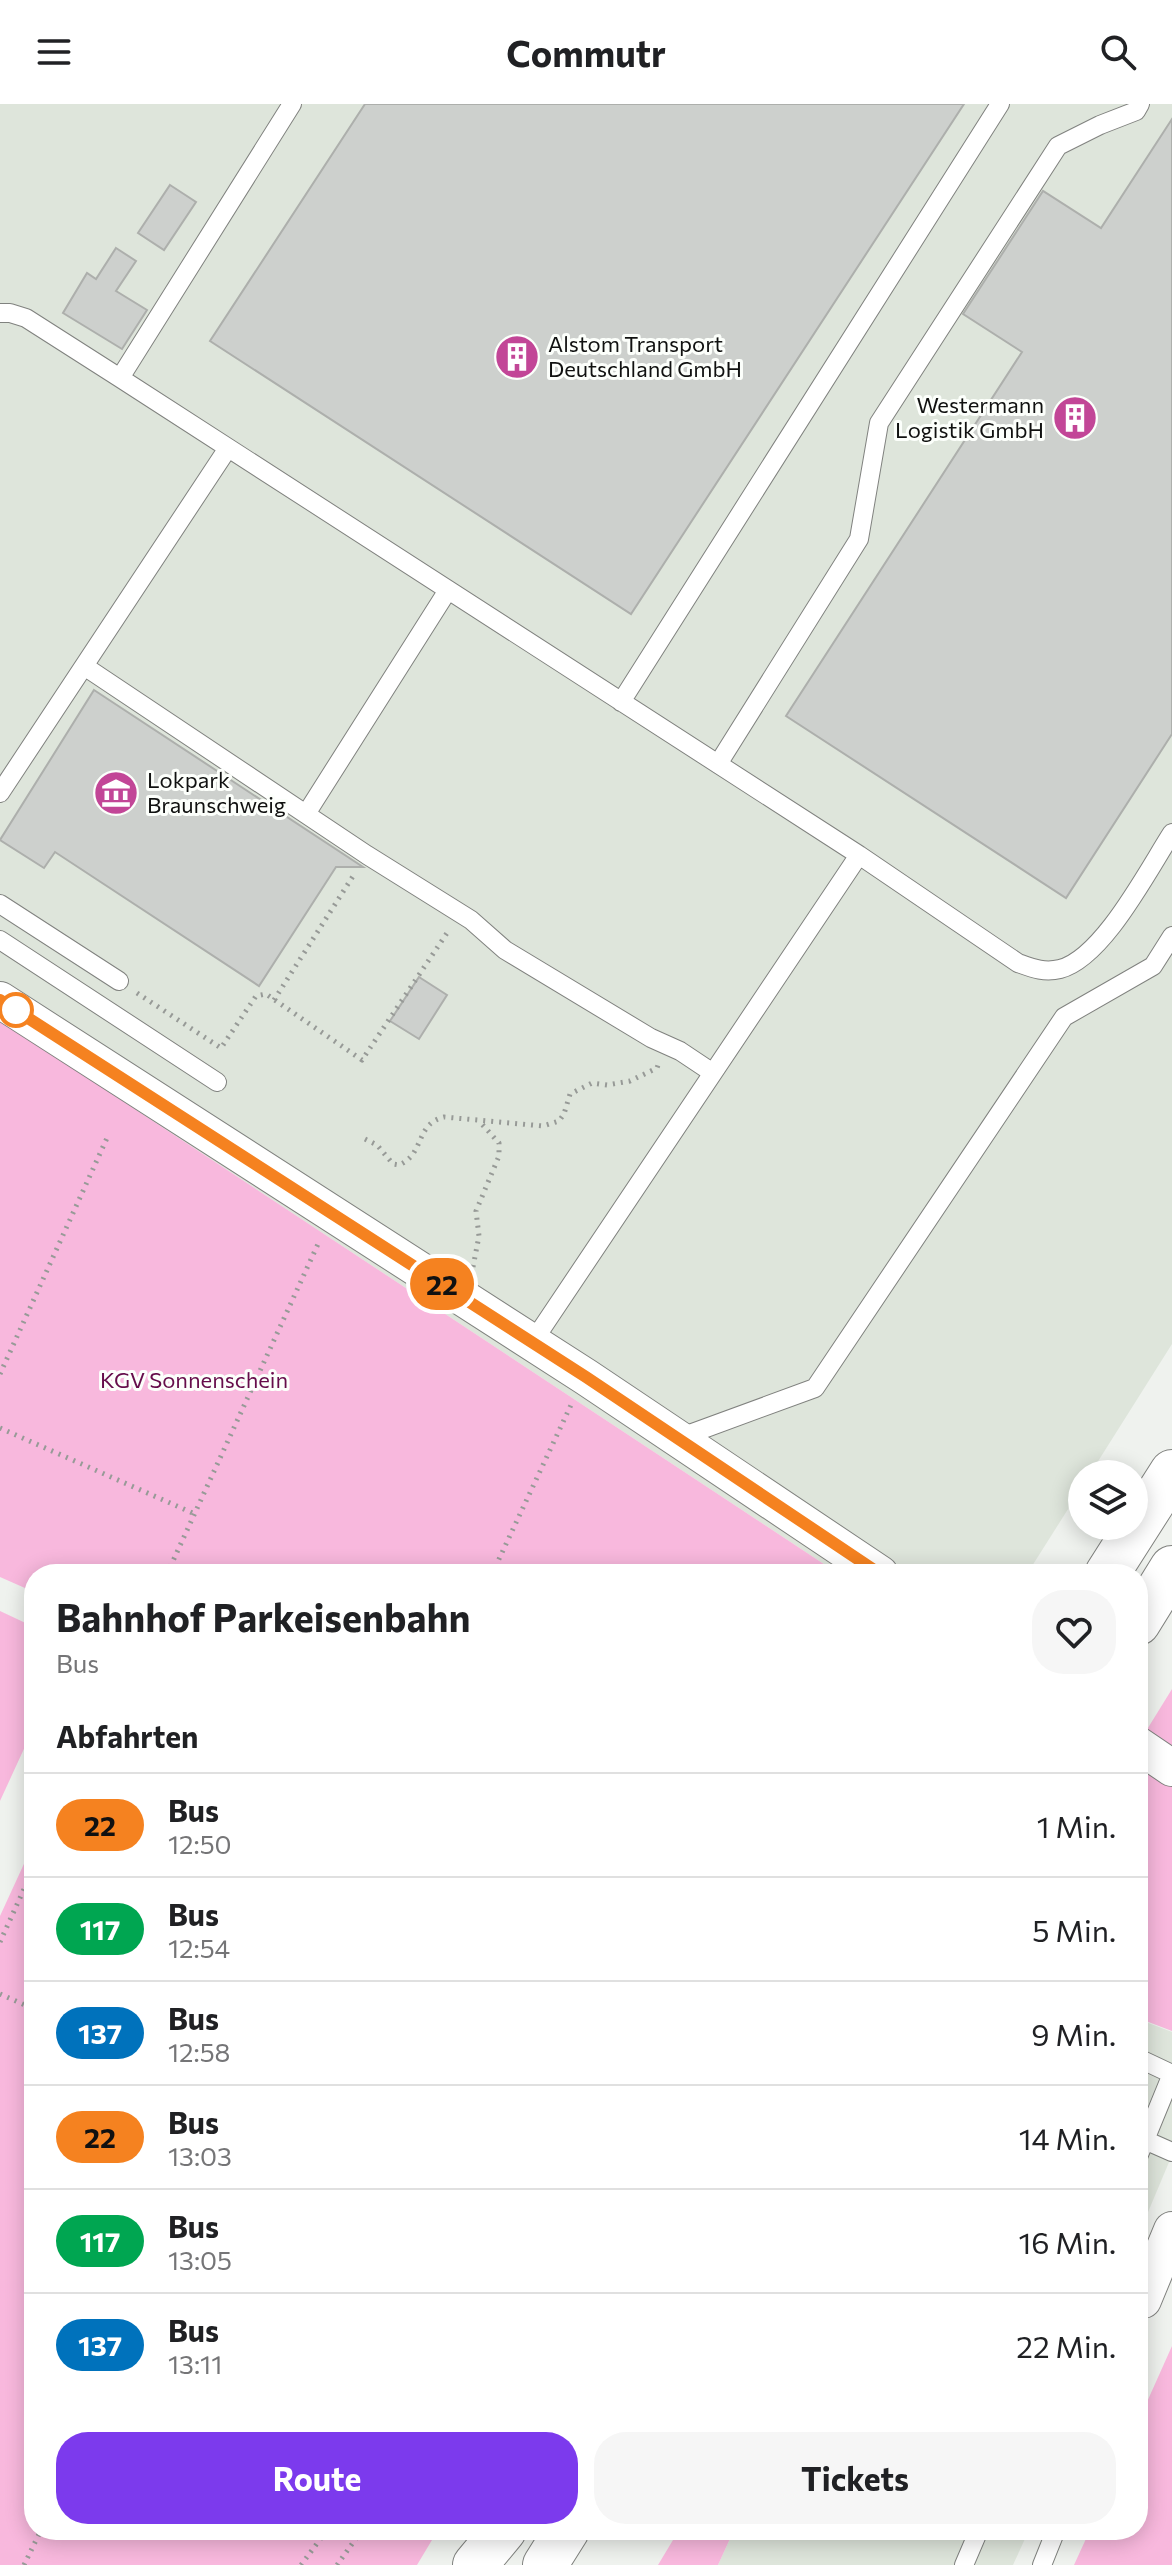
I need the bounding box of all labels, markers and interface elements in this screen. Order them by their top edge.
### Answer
icon: menu [32,30,76,74]
text: Commutr [506,30,666,74]
icon: search [1096,30,1140,74]
place label: Alstom Transport Deutschland GmbH [548,330,742,382]
building icon: Alstom Transport Deutschland GmbH [493,333,541,381]
place label: Westermann Logistik GmbH [895,391,1044,443]
building icon: Westermann Logistik GmbH [1051,394,1099,442]
place label: Lokpark Braunschweig [147,766,286,818]
museum icon: Lokpark Braunschweig [92,769,140,817]
unlabelled marker [0,993,33,1027]
line badge: 22 [406,1258,478,1310]
text: 22 [426,1267,458,1301]
park label: KGV Sonnenschein [100,1366,288,1393]
map controls [1068,1460,1148,1540]
button: layers [1068,1460,1148,1540]
button: heart [1032,1590,1116,1674]
text: Bahnhof Parkeisenbahn [56,1593,470,1640]
text: Bus [56,1647,99,1678]
text: Abfahrten [56,1717,198,1754]
text: Bus [168,1791,219,1828]
text: 1 Min. [1037,1807,1116,1844]
text: 22 [84,1808,116,1842]
text: 12:50 [168,1828,232,1859]
text: Bus [168,1895,219,1932]
text: 5 Min. [1032,1911,1116,1948]
text: 117 [80,1912,120,1946]
text: 12:54 [168,1932,230,1963]
text: Bus [168,1999,219,2036]
text: 9 Min. [1031,2015,1116,2052]
text: 137 [78,2016,122,2050]
text: 12:58 [168,2036,230,2067]
text: Bus [168,2103,219,2140]
text: 14 Min. [1019,2119,1116,2156]
text: 22 [84,2120,116,2154]
text: 13:03 [168,2140,232,2171]
text: Bus [168,2207,219,2244]
text: 16 Min. [1019,2223,1116,2260]
text: 117 [80,2224,120,2258]
text: 13:05 [168,2244,232,2275]
text: Bus [168,2311,219,2348]
text: 22 Min. [1016,2327,1116,2364]
text: 137 [78,2328,122,2362]
text: 13:11 [168,2348,222,2379]
button: Route [56,2432,578,2524]
button: Tickets [594,2432,1116,2524]

